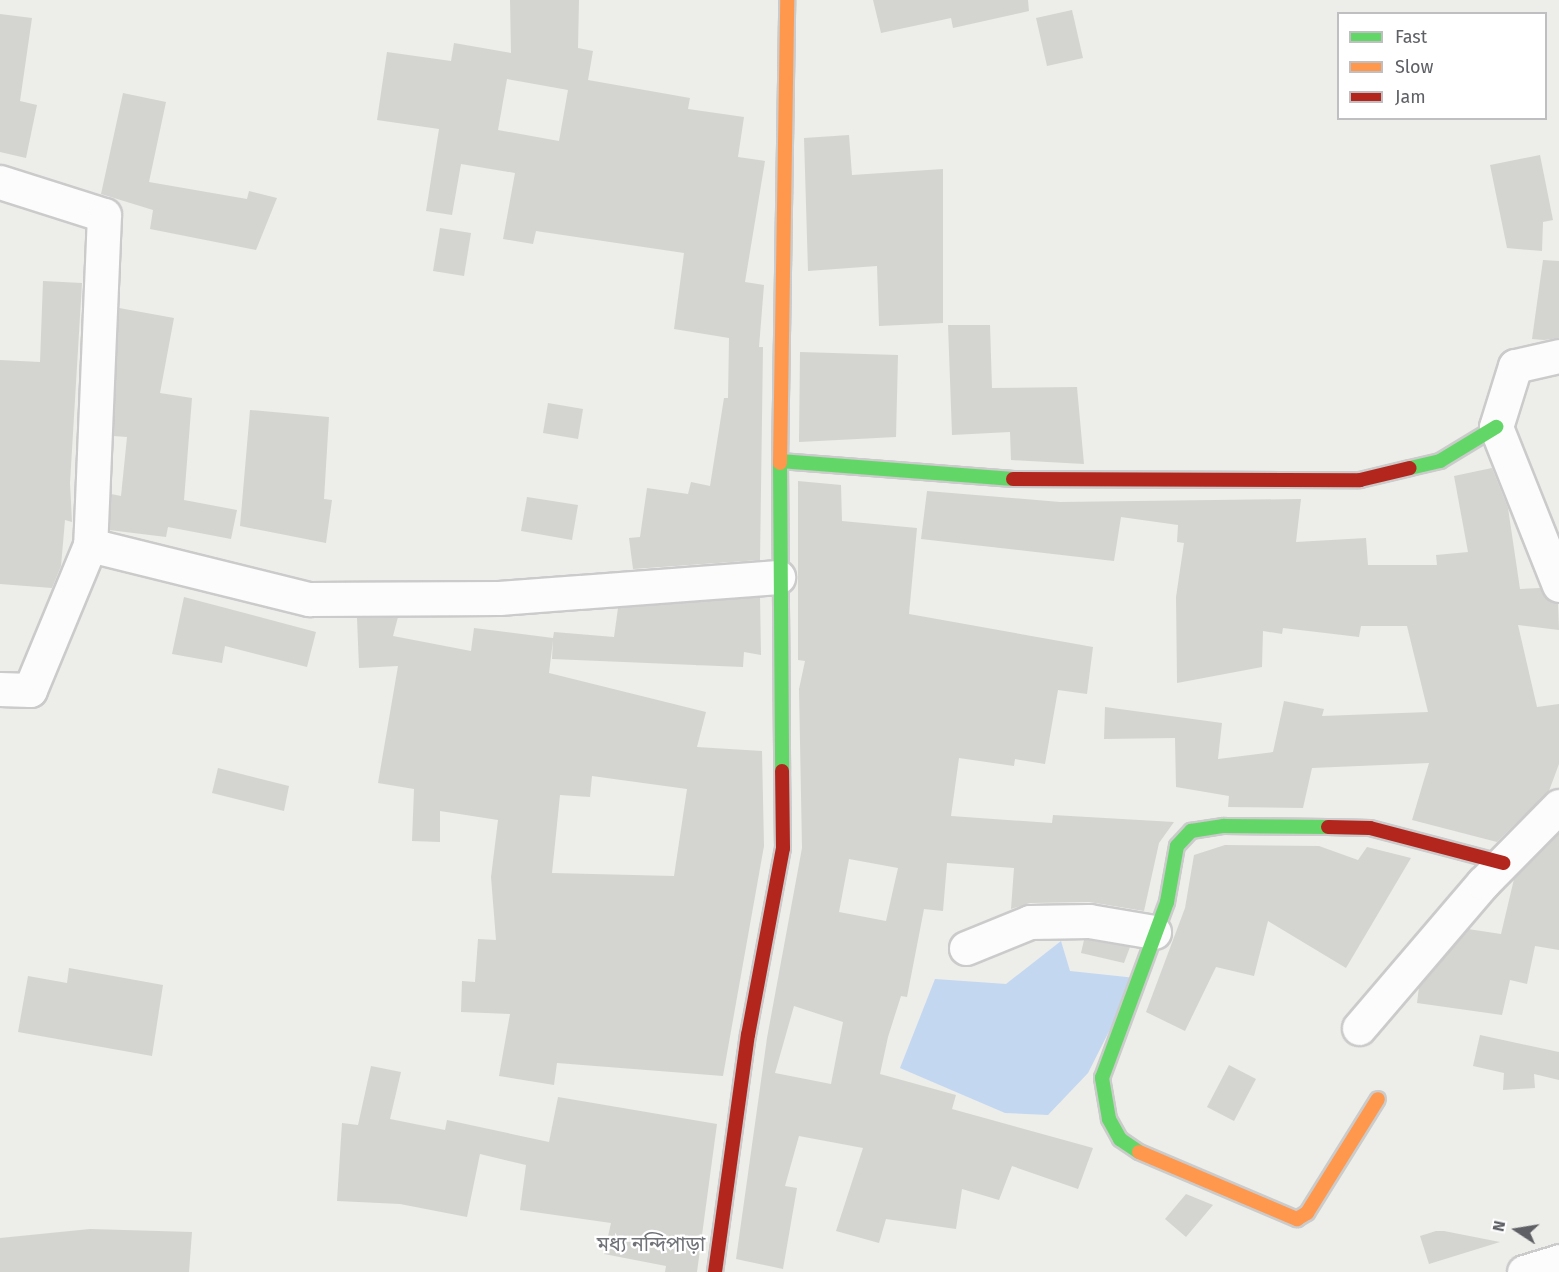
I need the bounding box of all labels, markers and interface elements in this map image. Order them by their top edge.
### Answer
legend [1337,12,1547,120]
text: Fast [1395,26,1427,48]
text: Slow [1395,56,1433,78]
text: Jam [1395,86,1426,108]
north arrow [1487,1200,1547,1260]
text: N [1489,1219,1509,1233]
district label: মধ্য নন্দিপাড়া [597,1232,705,1256]

